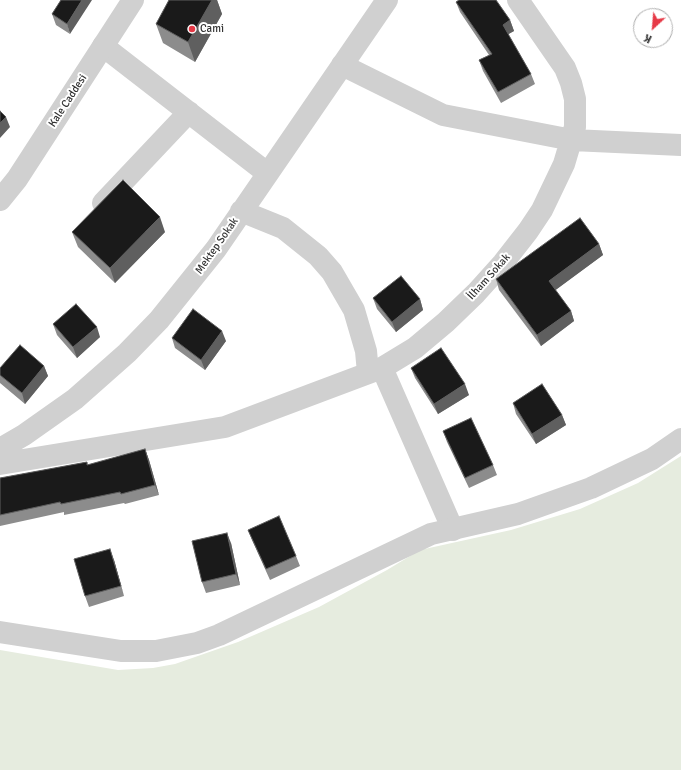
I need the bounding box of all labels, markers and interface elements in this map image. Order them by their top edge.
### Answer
north arrow [633,8,673,48]
place label: Cami [200,22,224,36]
marker: Cami [187,24,197,34]
text: K [642,31,654,46]
street label: Kale Caddesi [46,72,90,130]
street label: Mektep Sokak [193,215,241,277]
street label: İlham Sokak [465,251,513,303]

